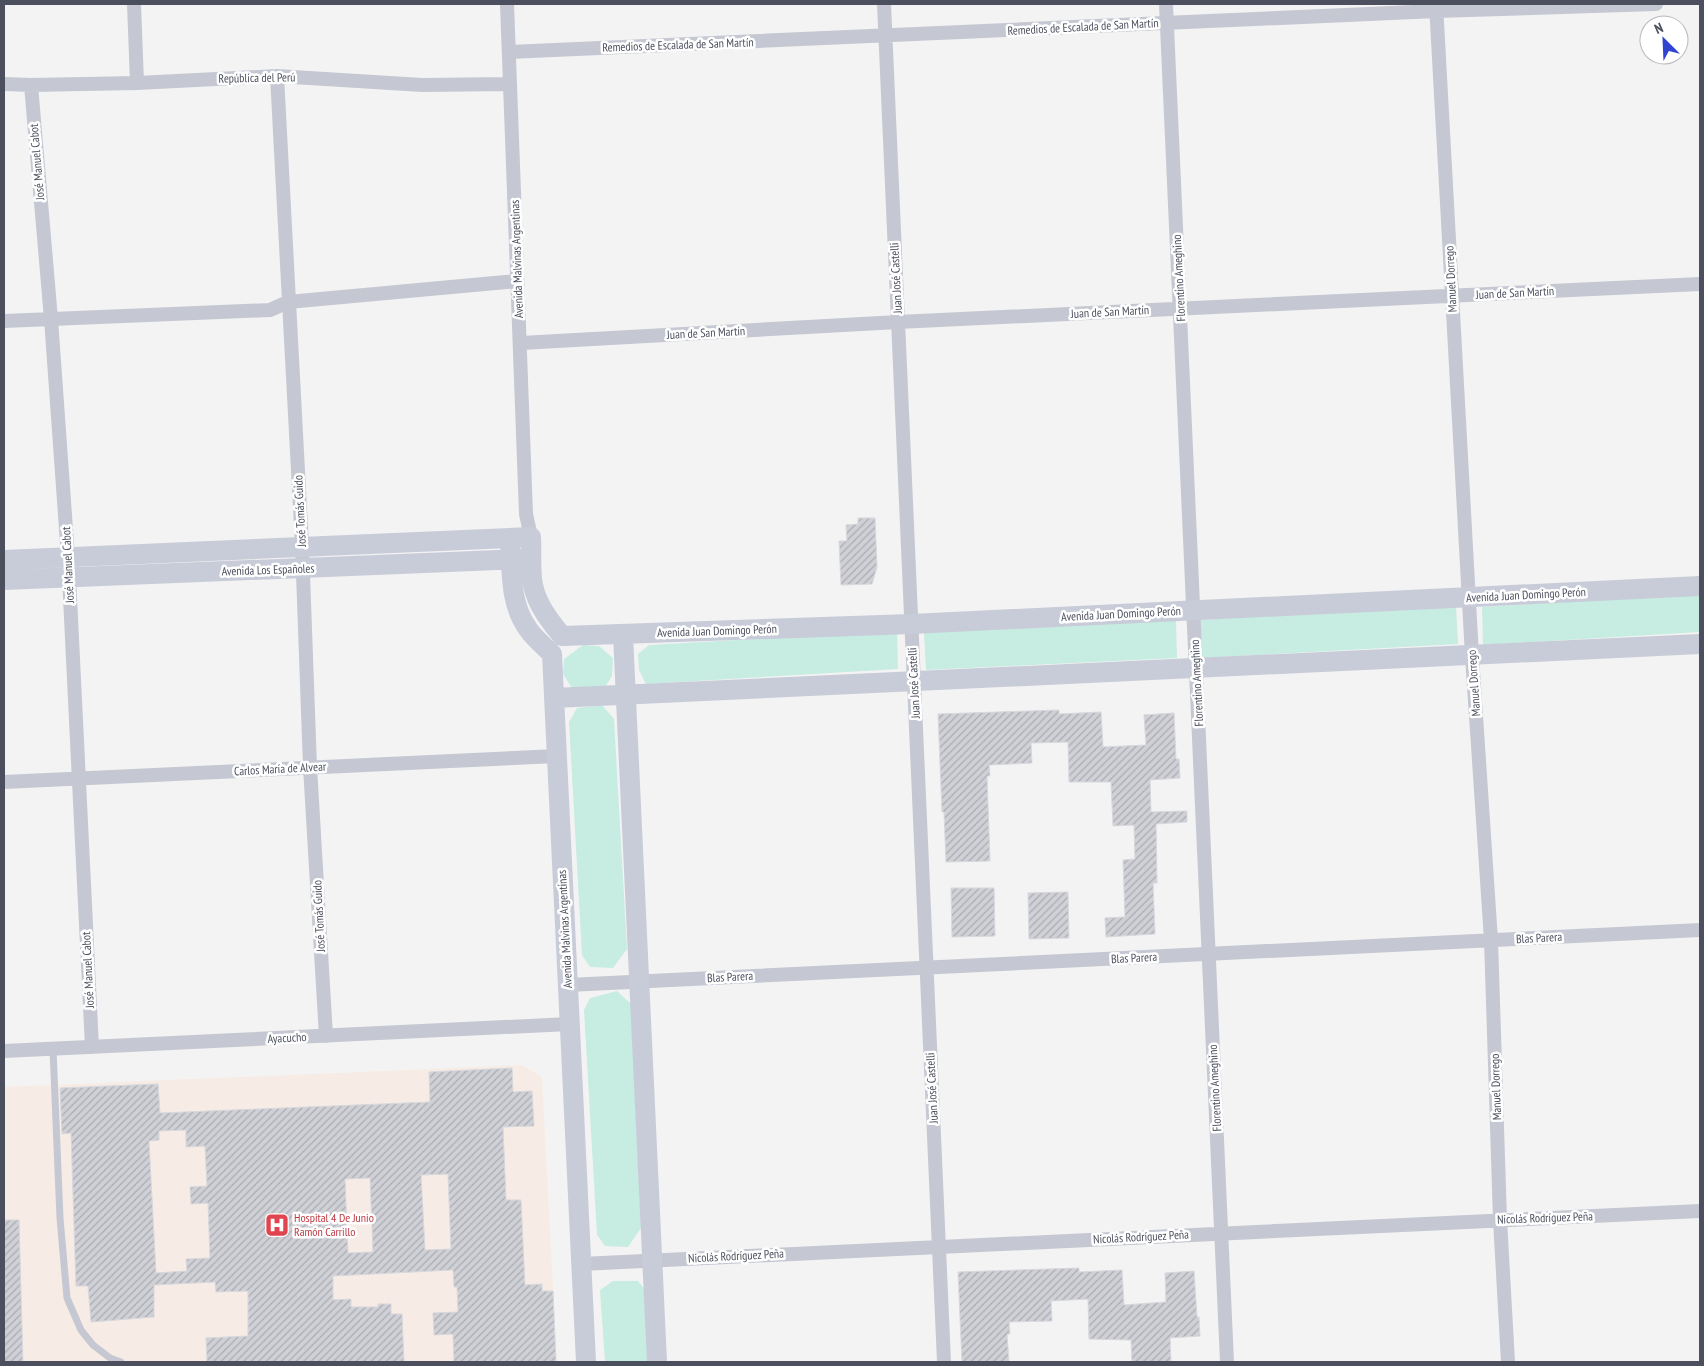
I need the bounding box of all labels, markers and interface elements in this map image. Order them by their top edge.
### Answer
street label: Remedios de Escalada de San Martín [1007,15,1159,38]
north arrow [1639,15,1689,65]
text: N [1652,18,1666,38]
street label: Remedios de Escalada de San Martín [602,34,754,55]
street label: República del Perú [218,69,296,86]
street label: José Manuel Cabot [26,123,47,202]
street label: Avenida Malvinas Argentinas [507,200,526,319]
street label: Florentino Ameghino [1169,234,1188,322]
street label: Juan José Castelli [886,242,905,315]
street label: Manuel Dorrego [1441,245,1460,313]
street label: Juan de San Martín [1474,283,1554,302]
street label: Juan de San Martín [1069,302,1149,321]
street label: Juan de San Martín [665,323,745,342]
street label: José Tomás Guido [290,475,309,548]
street label: José Manuel Cabot [58,526,77,605]
street label: Avenida Los Españoles [221,560,315,579]
street label: Avenida Juan Domingo Perón [1466,584,1586,605]
street label: Avenida Juan Domingo Perón [1061,603,1181,624]
street label: Avenida Juan Domingo Perón [657,621,777,640]
street label: Florentino Ameghino [1187,639,1206,727]
street label: Juan José Castelli [904,647,923,720]
street label: Manuel Dorrego [1464,649,1483,717]
street label: Carlos María de Alvear [234,759,327,778]
street label: Avenida Malvinas Argentinas [554,869,575,989]
street label: José Tomás Guido [309,880,328,953]
street label: Blas Parera [1516,929,1563,946]
street label: José Manuel Cabot [78,931,97,1010]
street label: Blas Parera [1111,949,1158,966]
street label: Blas Parera [707,968,754,985]
street label: Ayacucho [267,1029,307,1046]
street label: Florentino Ameghino [1205,1044,1224,1132]
street label: Juan José Castelli [922,1052,941,1125]
street label: Manuel Dorrego [1487,1054,1504,1121]
street label: Nicolás Rodríguez Peña [1497,1208,1593,1227]
place label: Hospital 4 De Junio Ramón Carrillo [294,1210,374,1239]
hospital icon: Hospital 4 De Junio Ramón Carrillo [264,1212,290,1238]
street label: Nicolás Rodríguez Peña [1093,1226,1189,1247]
street label: Nicolás Rodríguez Peña [688,1245,784,1266]

